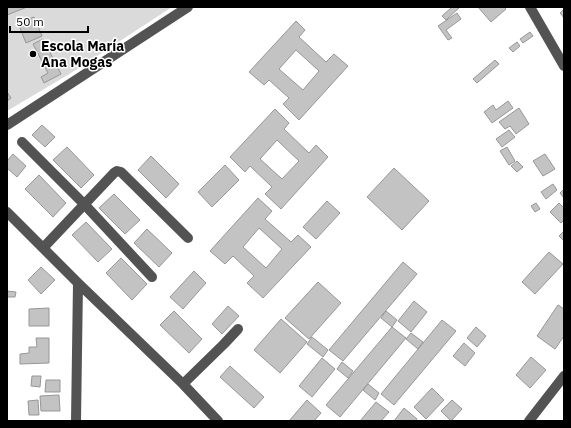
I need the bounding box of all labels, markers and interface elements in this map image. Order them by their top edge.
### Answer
scale bar [10,8,88,34]
text: 50 m [16,14,44,29]
place label: Escola María Ana Mogas [41,37,124,71]
marker: Escola María Ana Mogas [28,49,38,59]

